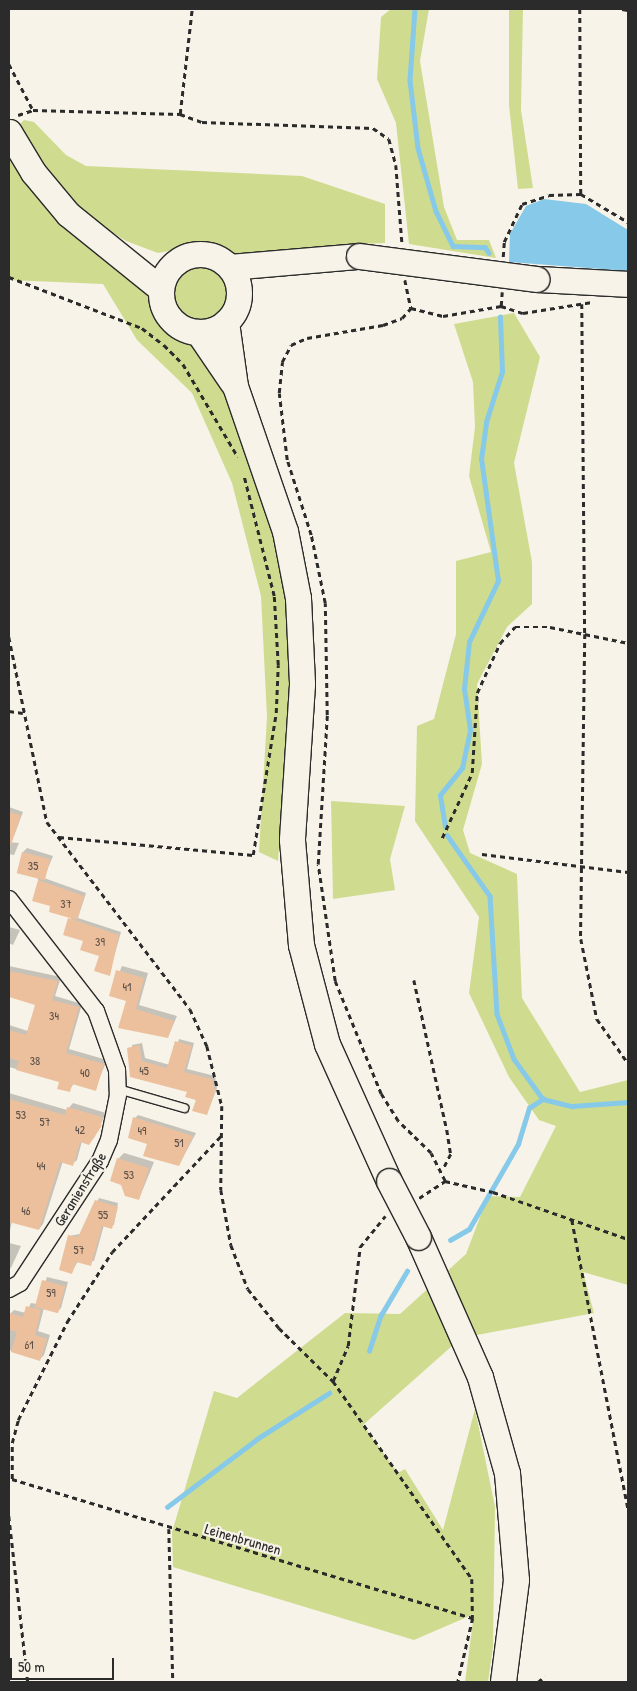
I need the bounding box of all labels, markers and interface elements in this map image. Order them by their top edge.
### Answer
house number: 35 [28,859,38,873]
house number: 37 [60,897,72,911]
house number: 39 [95,935,105,949]
house number: 41 [123,980,131,994]
house number: 34 [49,1009,59,1023]
house number: 38 [30,1054,40,1068]
house number: 45 [139,1064,149,1078]
house number: 40 [80,1066,90,1080]
house number: 53 [16,1108,26,1122]
house number: 57 [39,1115,51,1129]
house number: 42 [75,1123,85,1137]
house number: 49 [138,1124,146,1138]
house number: 51 [174,1136,184,1150]
street label: Geranienstraße [50,1149,110,1229]
house number: 44 [37,1159,45,1173]
house number: 53 [124,1168,134,1182]
house number: 46 [21,1204,31,1218]
house number: 55 [98,1208,108,1222]
house number: 57 [73,1243,85,1257]
house number: 59 [46,1286,56,1300]
house number: 61 [24,1338,34,1352]
street label: Leinenbrunnen [203,1520,283,1558]
scale bar [12,1648,116,1680]
text: 50 m [18,1656,45,1677]

